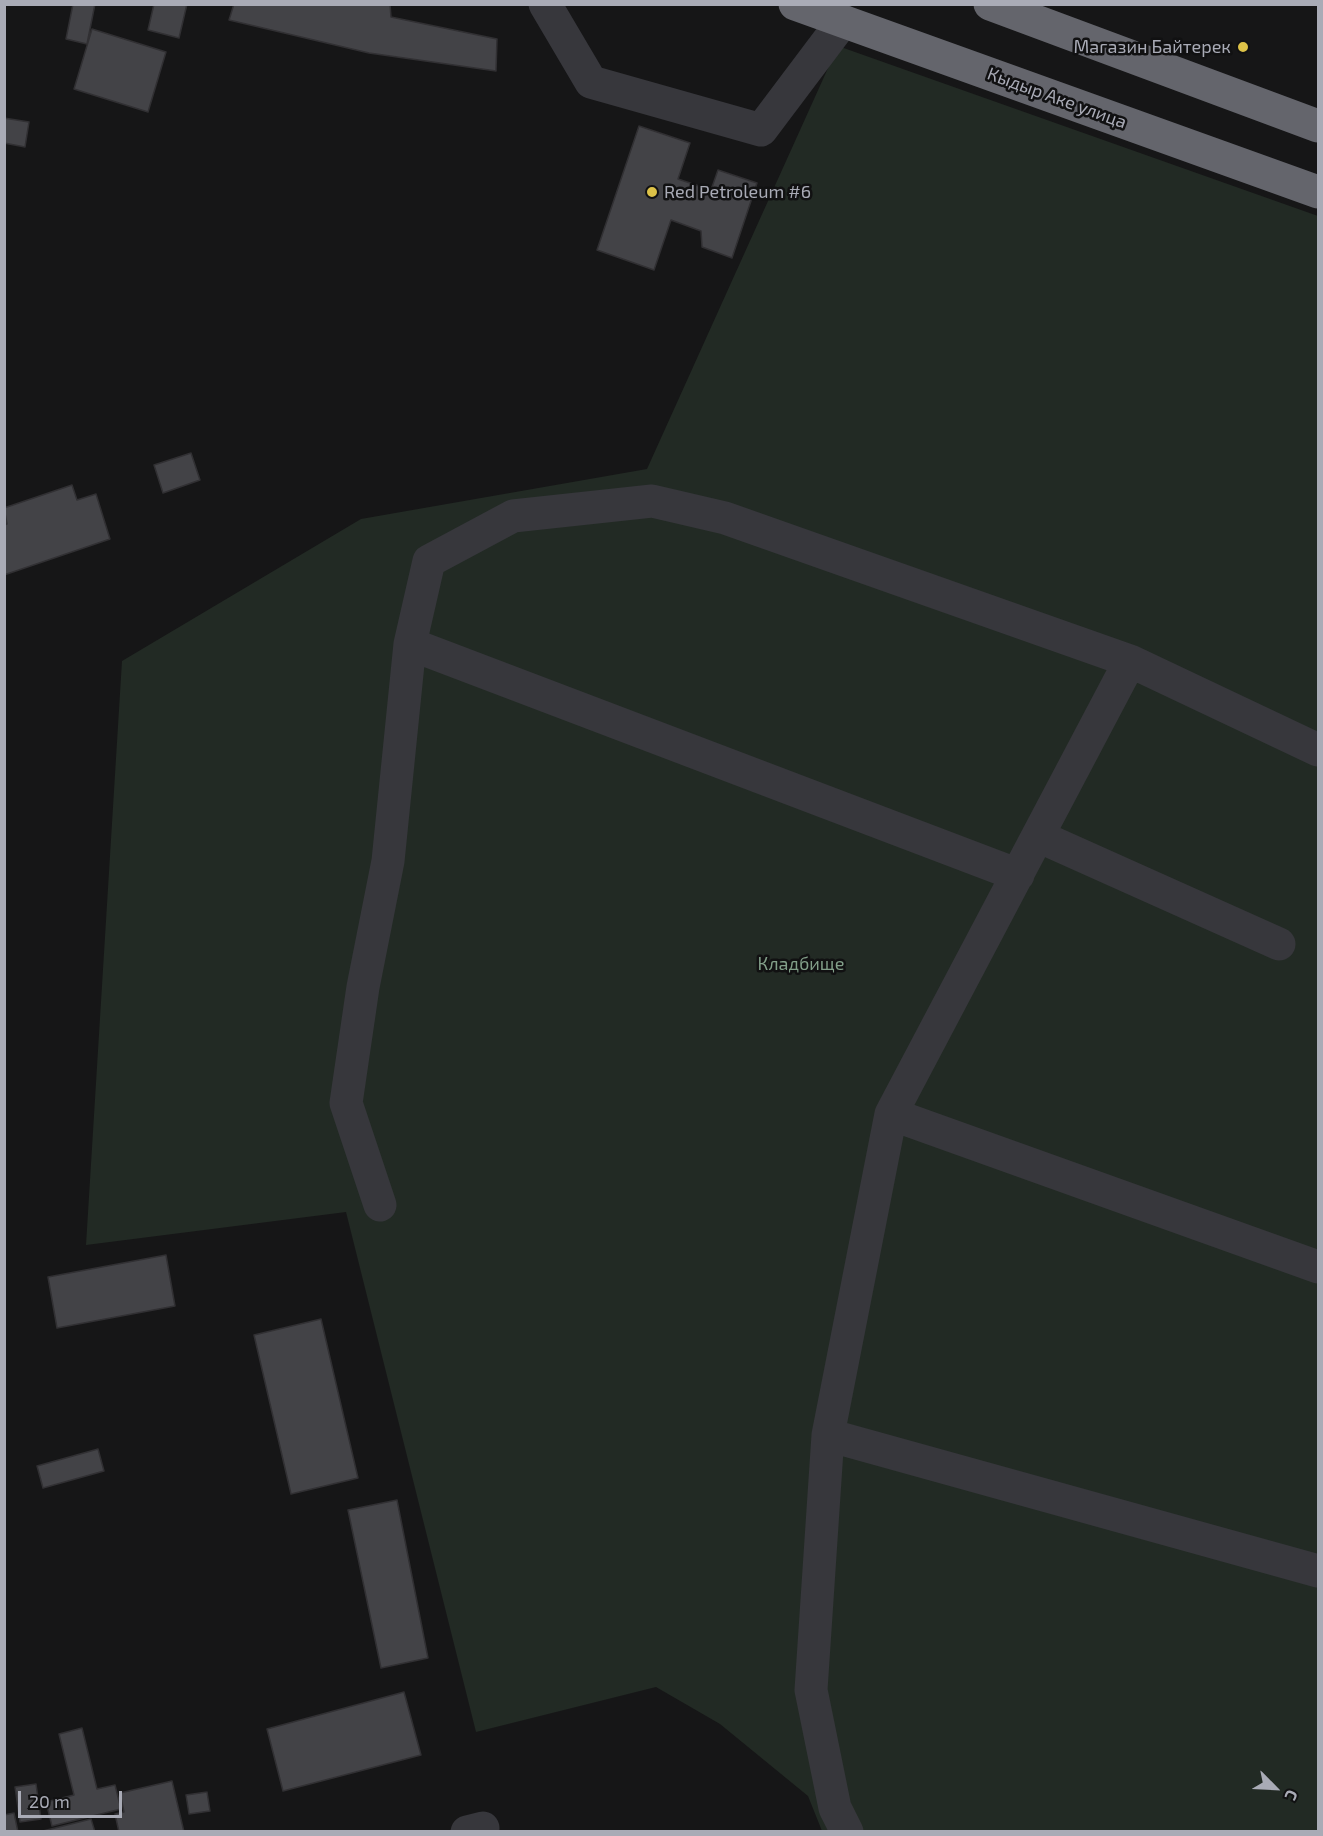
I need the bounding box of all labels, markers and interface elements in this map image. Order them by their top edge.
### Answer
place label: Магазин Байтерек [1074,36,1231,58]
marker: Магазин Байтерек [1236,40,1250,54]
street label: Кыдыр Аке улица [984,63,1130,133]
place label: Red Petroleum #6 [664,181,811,203]
marker: Red Petroleum #6 [645,185,659,199]
park label: Кладбище [758,953,844,975]
north arrow [1245,1758,1305,1818]
scale bar [21,1779,124,1817]
text: С [1281,1787,1302,1804]
text: 20 m [29,1790,70,1812]

